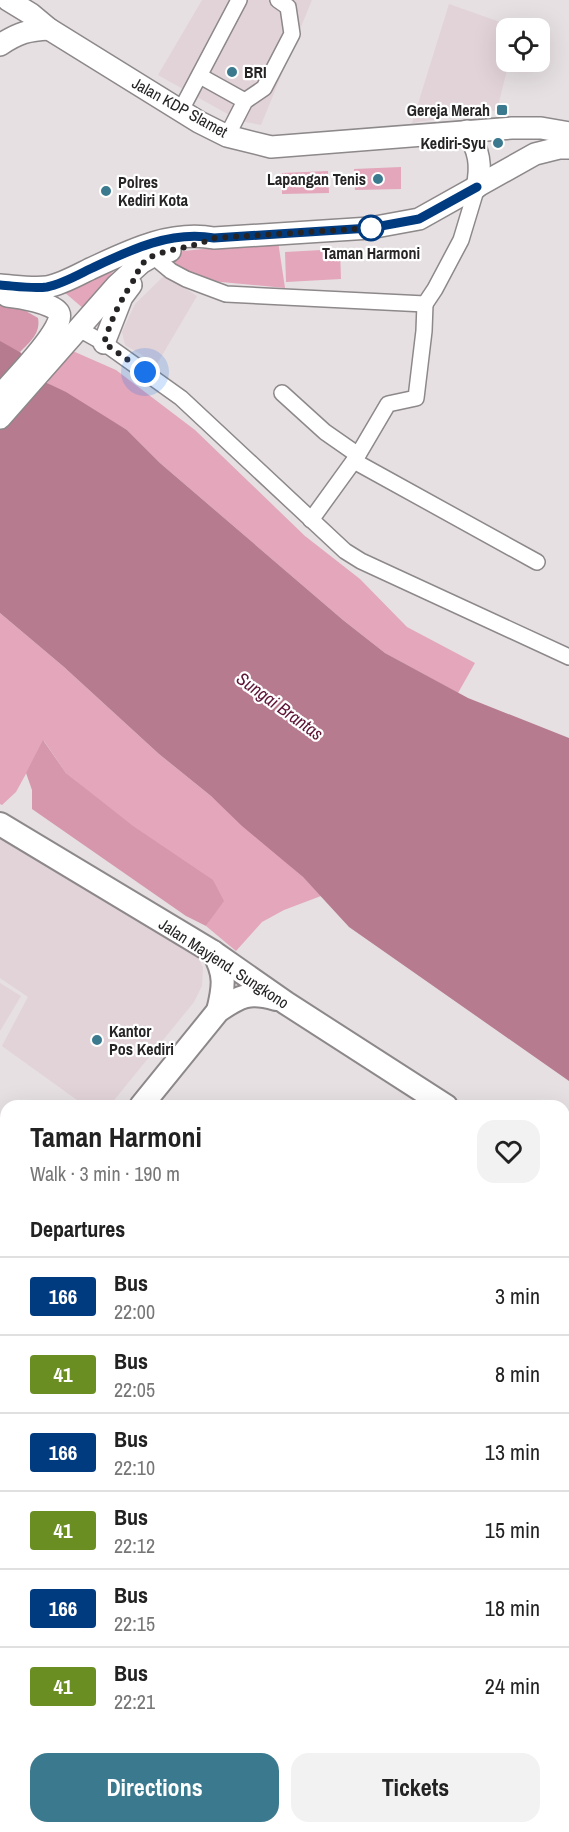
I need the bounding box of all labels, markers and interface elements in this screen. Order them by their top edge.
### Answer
map controls [496,18,550,72]
button: locate [496,18,550,72]
place label: BRI [244,61,267,83]
marker: BRI [225,65,239,79]
street label: Jalan KDP Slamet [128,72,232,143]
place label: Gereja Merah [407,99,490,121]
marker: Gereja Merah [495,103,509,117]
place label: Kediri-Syu [420,132,486,154]
marker: Kediri-Syu [491,136,505,150]
place label: Lapangan Tenis [267,168,366,190]
place label: Polres Kediri Kota [118,171,189,211]
marker: Lapangan Tenis [371,172,385,186]
marker: Polres Kediri Kota [99,184,113,198]
marker: Taman Harmoni [358,215,384,241]
place label: Taman Harmoni [322,242,420,264]
your location [130,357,160,387]
water label: Sungai Brantas [231,666,329,746]
street label: Jalan Mayjend. Sungkono [155,913,293,1013]
place label: Kantor Pos Kediri [109,1020,174,1060]
marker: Kantor Pos Kediri [90,1033,104,1047]
text: Taman Harmoni [30,1118,202,1156]
button: heart [477,1120,540,1183]
text: Walk · 3 min · 190 m [30,1160,180,1187]
text: Departures [30,1214,125,1244]
text: Bus [114,1268,148,1298]
text: 3 min [495,1281,540,1311]
text: 166 [49,1282,77,1311]
text: 22:00 [114,1298,155,1325]
text: Bus [114,1346,148,1376]
text: 8 min [495,1359,540,1389]
text: 41 [53,1360,73,1389]
text: 22:05 [114,1376,155,1403]
text: Bus [114,1424,148,1454]
text: 13 min [485,1437,540,1467]
text: 166 [49,1438,77,1467]
text: 22:10 [114,1454,155,1481]
text: Bus [114,1502,148,1532]
text: 15 min [485,1515,540,1545]
text: 41 [53,1516,73,1545]
text: 22:12 [114,1532,155,1559]
text: Bus [114,1580,148,1610]
text: 18 min [485,1593,540,1623]
text: 166 [49,1594,77,1623]
text: 22:15 [114,1610,155,1637]
text: Bus [114,1658,148,1688]
text: 24 min [485,1671,540,1701]
text: 41 [53,1672,73,1701]
text: 22:21 [114,1688,155,1715]
button: Directions [30,1753,279,1822]
button: Tickets [291,1753,540,1822]

